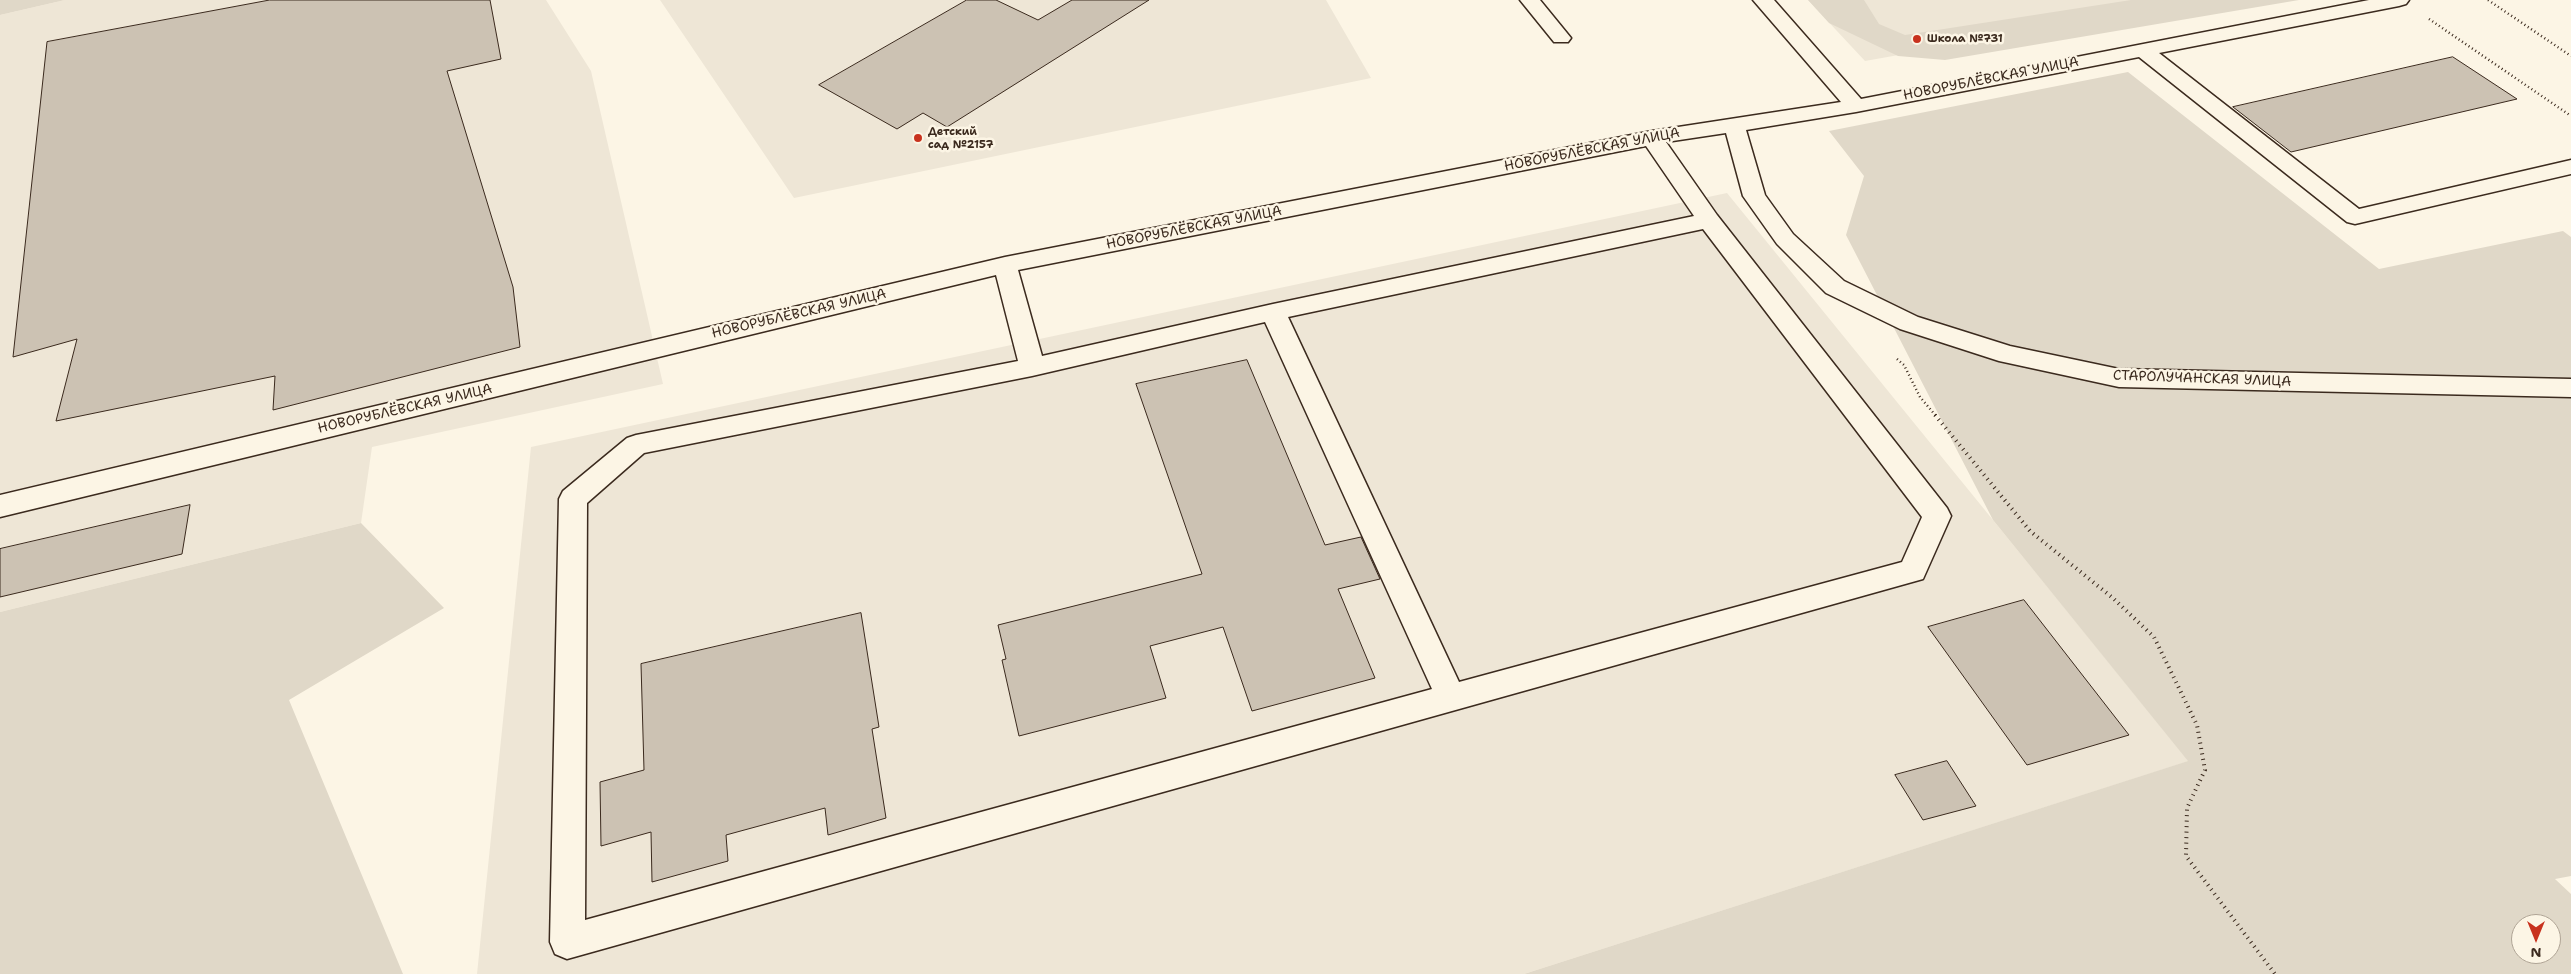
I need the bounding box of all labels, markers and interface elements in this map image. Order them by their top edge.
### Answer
place label: Школа №731 [1927,32,2003,46]
marker: Школа №731 [1911,33,1923,45]
street label: НОВОРУБЛЁВСКАЯ УЛИЦА [1902,54,2080,104]
place label: Детский сад №2157 [928,125,993,151]
street label: НОВОРУБЛЁВСКАЯ УЛИЦА [1503,125,1681,175]
marker: Детский сад №2157 [912,132,924,144]
street label: НОВОРУБЛЁВСКАЯ УЛИЦА [1105,203,1283,253]
street label: НОВОРУБЛЁВСКАЯ УЛИЦА [710,286,888,342]
street label: СТАРОЛУЧАНСКАЯ УЛИЦА [2112,367,2292,391]
street label: НОВОРУБЛЁВСКАЯ УЛИЦА [316,381,494,437]
north arrow [2511,914,2561,964]
text: N [2530,944,2542,962]

